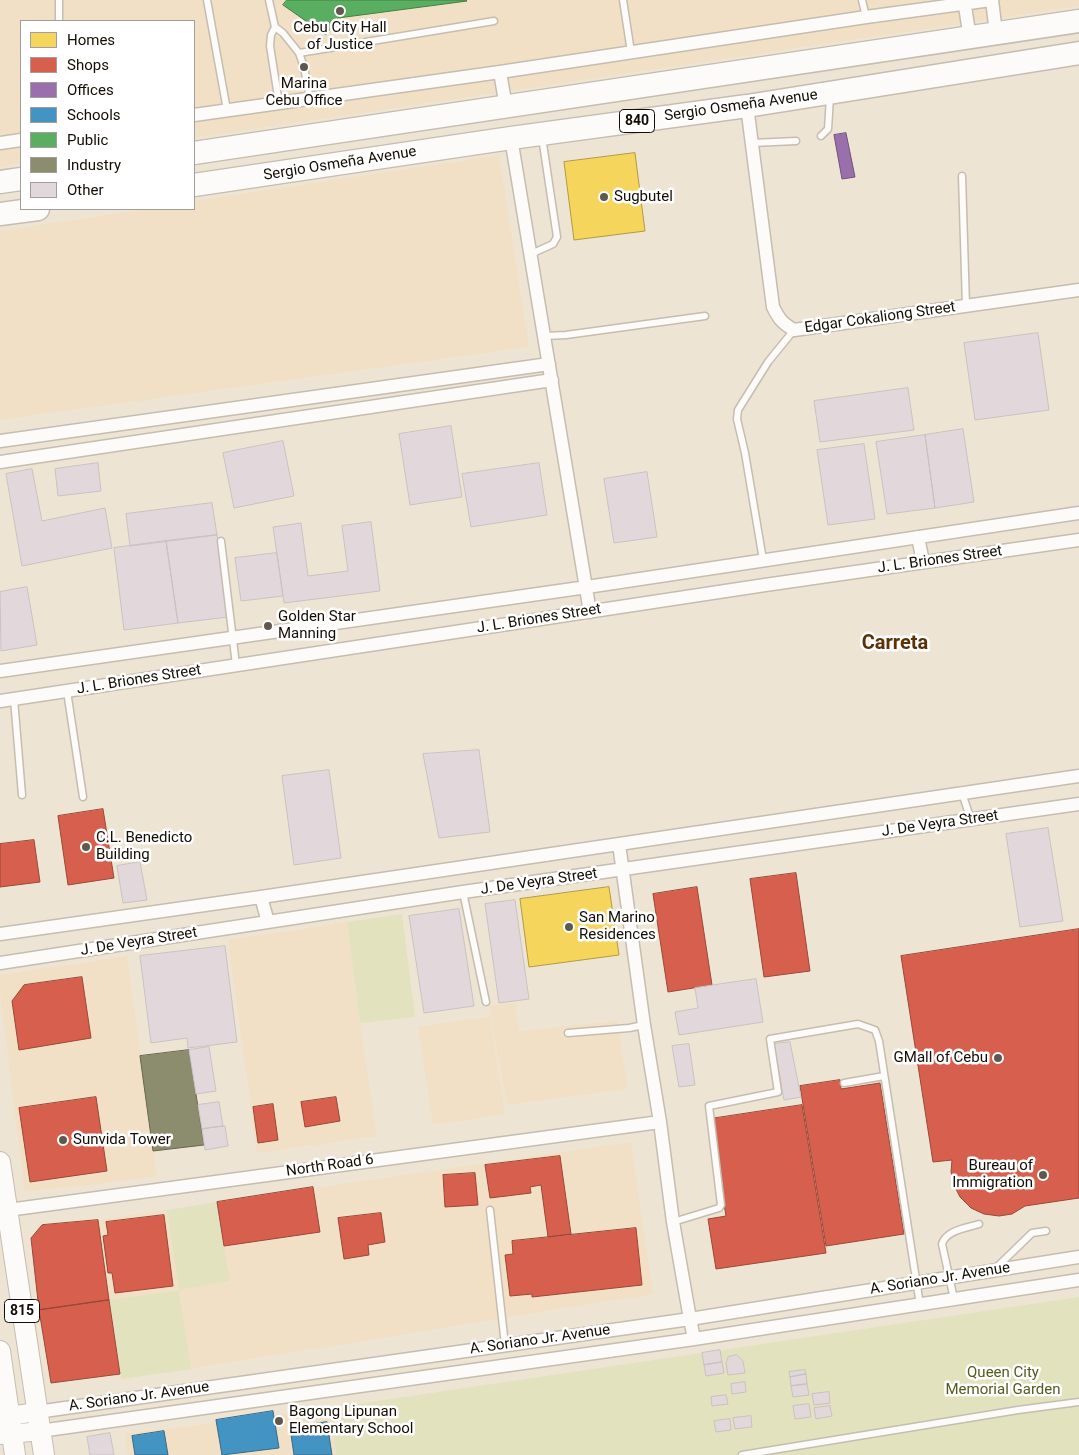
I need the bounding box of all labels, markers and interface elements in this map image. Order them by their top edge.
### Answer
marker: Cebu City Hall of Justice [334,5,346,17]
place label: Cebu City Hall of Justice [293,19,387,54]
legend [20,20,195,210]
text: Homes [67,31,115,49]
text: Shops [67,56,109,74]
marker: Marina Cebu Office [298,61,310,73]
place label: Marina Cebu Office [265,75,343,110]
text: Offices [67,81,114,99]
street label: Sergio Osmeña Avenue [663,86,819,126]
text: Schools [67,106,121,124]
road number: 840 [620,110,654,132]
text: Public [67,131,108,149]
street label: Sergio Osmeña Avenue [262,143,418,185]
text: Industry [67,156,121,174]
text: Other [67,181,104,199]
place label: Sugbutel [614,188,673,206]
marker: Sugbutel [598,191,610,203]
street label: Edgar Cokaliong Street [803,298,957,338]
street label: J. L. Briones Street [877,542,1003,578]
street label: J. L. Briones Street [476,600,602,638]
place label: Golden Star Manning [278,608,356,643]
marker: Golden Star Manning [262,620,274,632]
district label: Carreta [862,632,928,656]
street label: J. L. Briones Street [76,661,202,699]
street label: J. De Veyra Street [880,807,1000,841]
place label: C.L. Benedicto Building [96,829,192,864]
marker: C.L. Benedicto Building [80,841,92,853]
street label: J. De Veyra Street [479,865,599,899]
place label: San Marino Residences [579,909,656,944]
marker: San Marino Residences [563,921,575,933]
street label: J. De Veyra Street [79,924,199,960]
place label: GMall of Cebu [894,1049,988,1067]
marker: GMall of Cebu [992,1052,1004,1064]
place label: Sunvida Tower [73,1131,171,1149]
marker: Sunvida Tower [57,1134,69,1146]
street label: North Road 6 [285,1151,375,1181]
place label: Bureau of Immigration [952,1157,1033,1192]
marker: Bureau of Immigration [1037,1169,1049,1181]
street label: A. Soriano Jr. Avenue [869,1259,1011,1299]
road number: 815 [5,1300,40,1322]
street label: A. Soriano Jr. Avenue [469,1321,611,1359]
park label: Queen City Memorial Garden [945,1364,1061,1399]
street label: A. Soriano Jr. Avenue [68,1378,210,1416]
place label: Bagong Lipunan Elementary School [289,1403,413,1438]
marker: Bagong Lipunan Elementary School [273,1415,285,1427]

